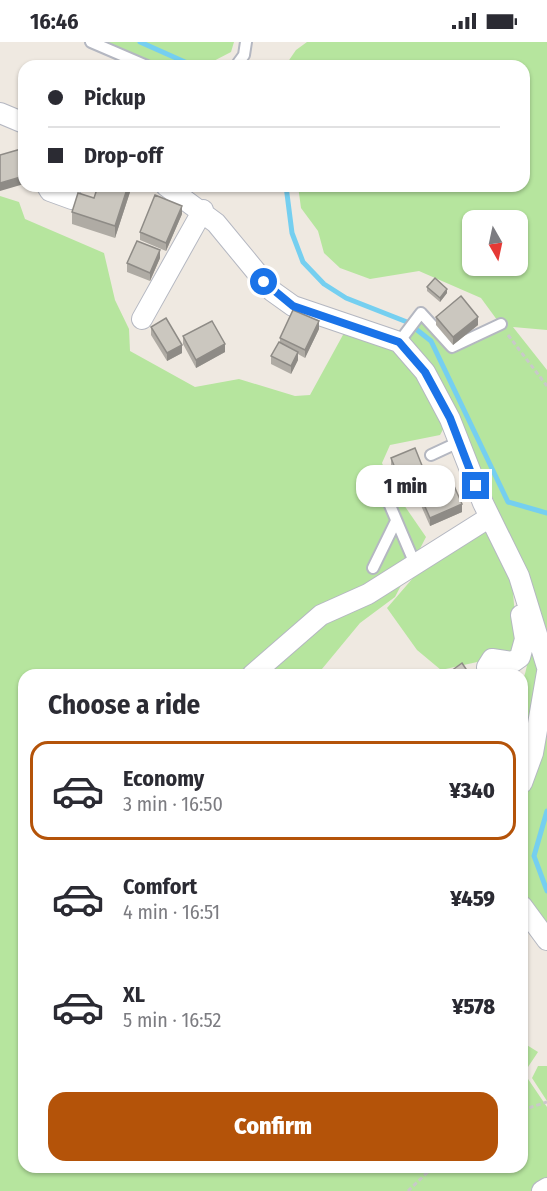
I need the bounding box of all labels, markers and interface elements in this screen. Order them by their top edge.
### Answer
text: 16:46 [30,8,79,35]
text: Pickup [84,84,146,111]
text: Drop-off [84,142,163,169]
north arrow [462,210,528,276]
map controls [462,210,528,276]
route start [250,268,277,295]
callout: 1 min [356,465,455,507]
route end [462,472,489,499]
text: 1 min [384,474,427,498]
text: Choose a ride [48,689,200,721]
icon: car [51,764,105,818]
text: Economy [123,765,204,792]
text: ¥340 [449,777,495,804]
text: 3 min · 16:50 [123,792,223,816]
icon: car [51,872,105,926]
text: Comfort [123,873,197,900]
text: ¥459 [450,885,495,912]
text: 4 min · 16:51 [123,900,220,924]
icon: car [51,980,105,1034]
text: XL [123,981,145,1008]
text: ¥578 [452,993,495,1020]
text: 5 min · 16:52 [123,1008,221,1032]
button: Confirm [48,1092,498,1161]

